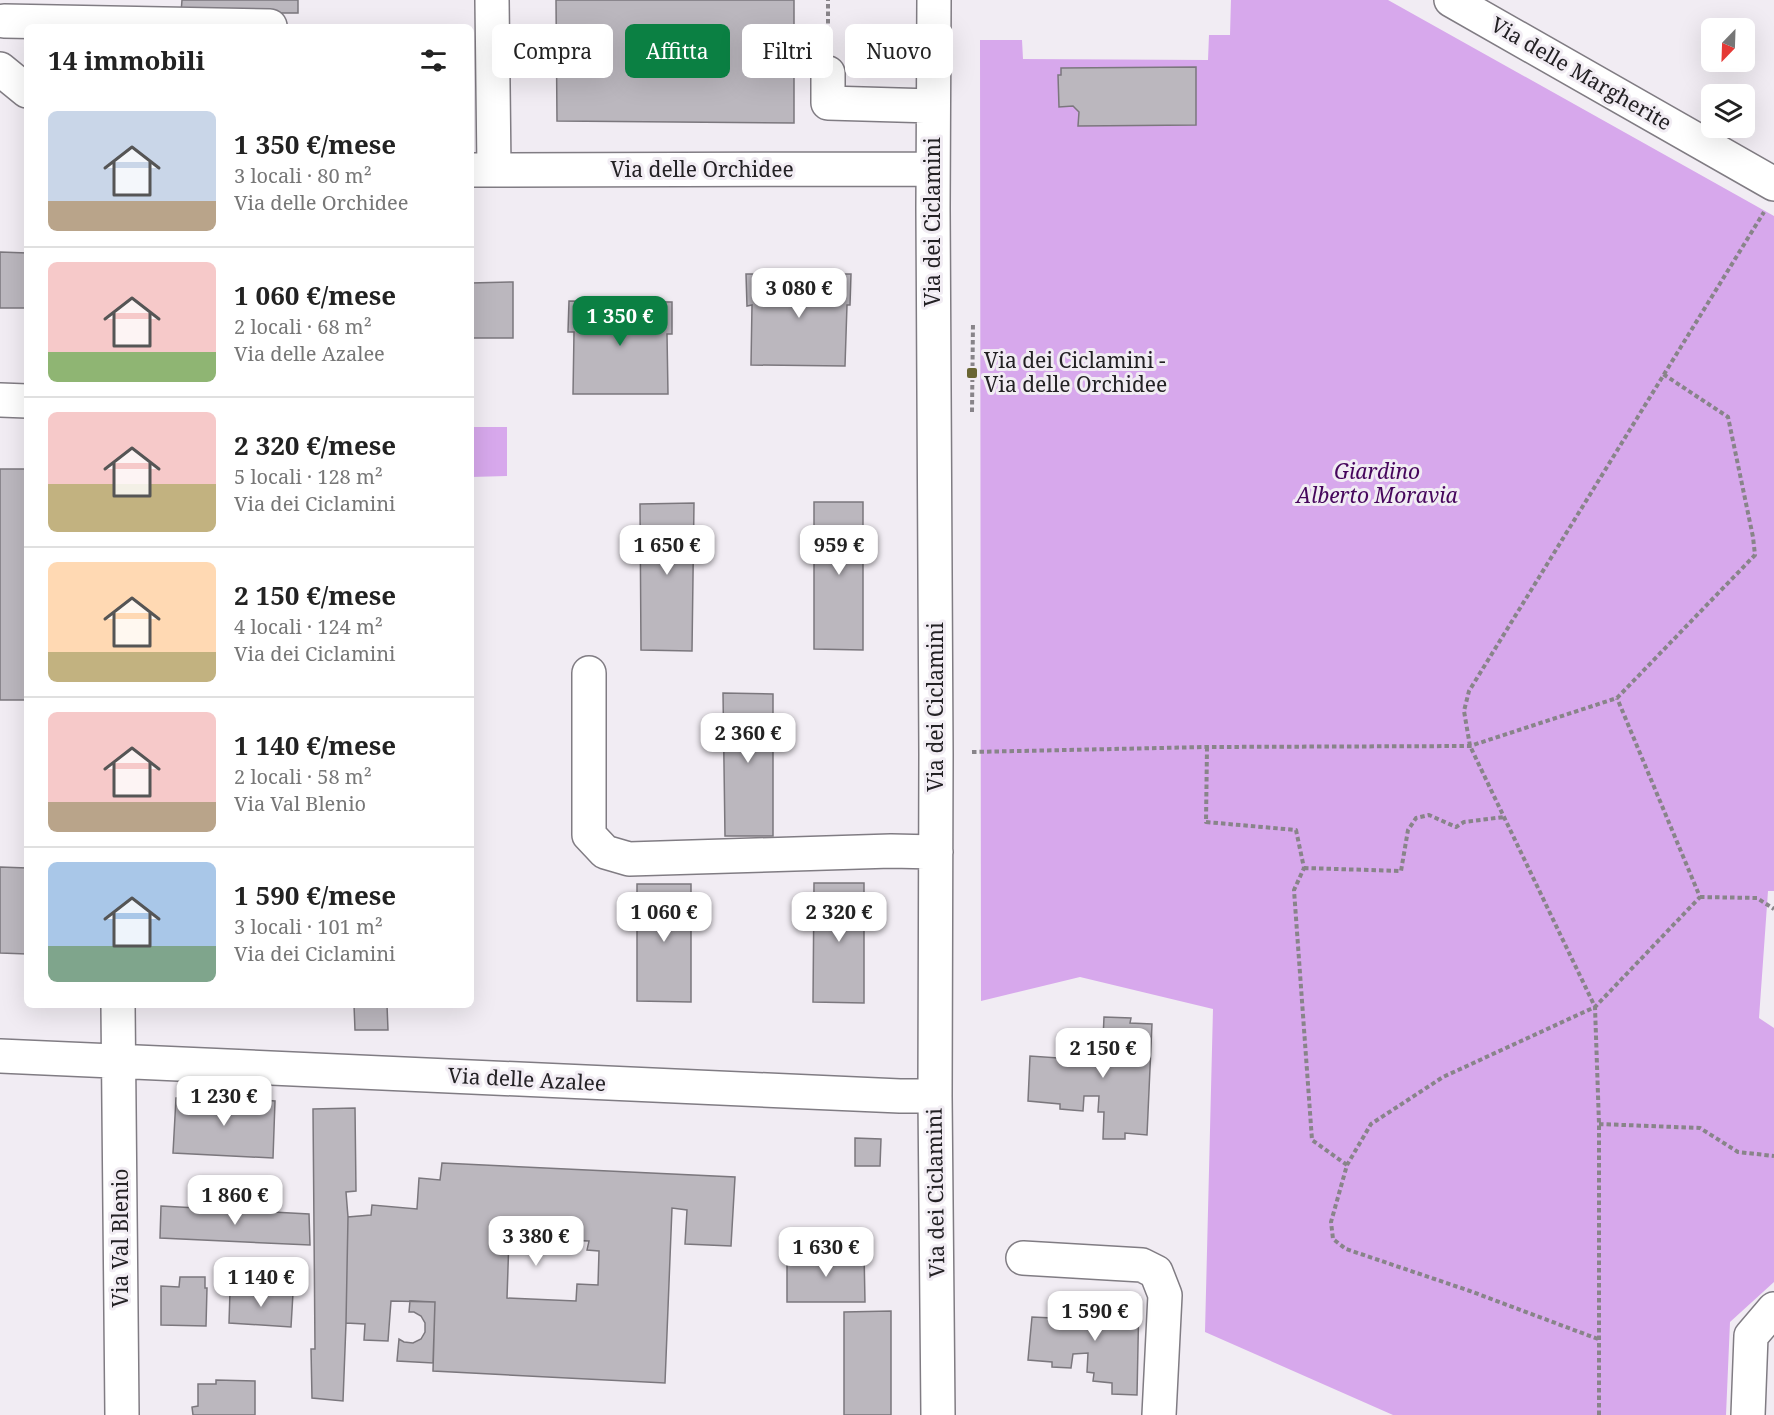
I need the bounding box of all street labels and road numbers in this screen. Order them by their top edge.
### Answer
street label: Via delle Margherite [1486,10,1677,136]
street label: Via dei Ciclamini [918,137,946,307]
street label: Via delle Orchidee [610,155,794,183]
street label: Via dei Ciclamini [921,622,949,792]
street label: Via delle Azalee [447,1061,607,1097]
street label: Via dei Ciclamini [920,1108,950,1278]
street label: Via Val Blenio [106,1169,134,1307]

